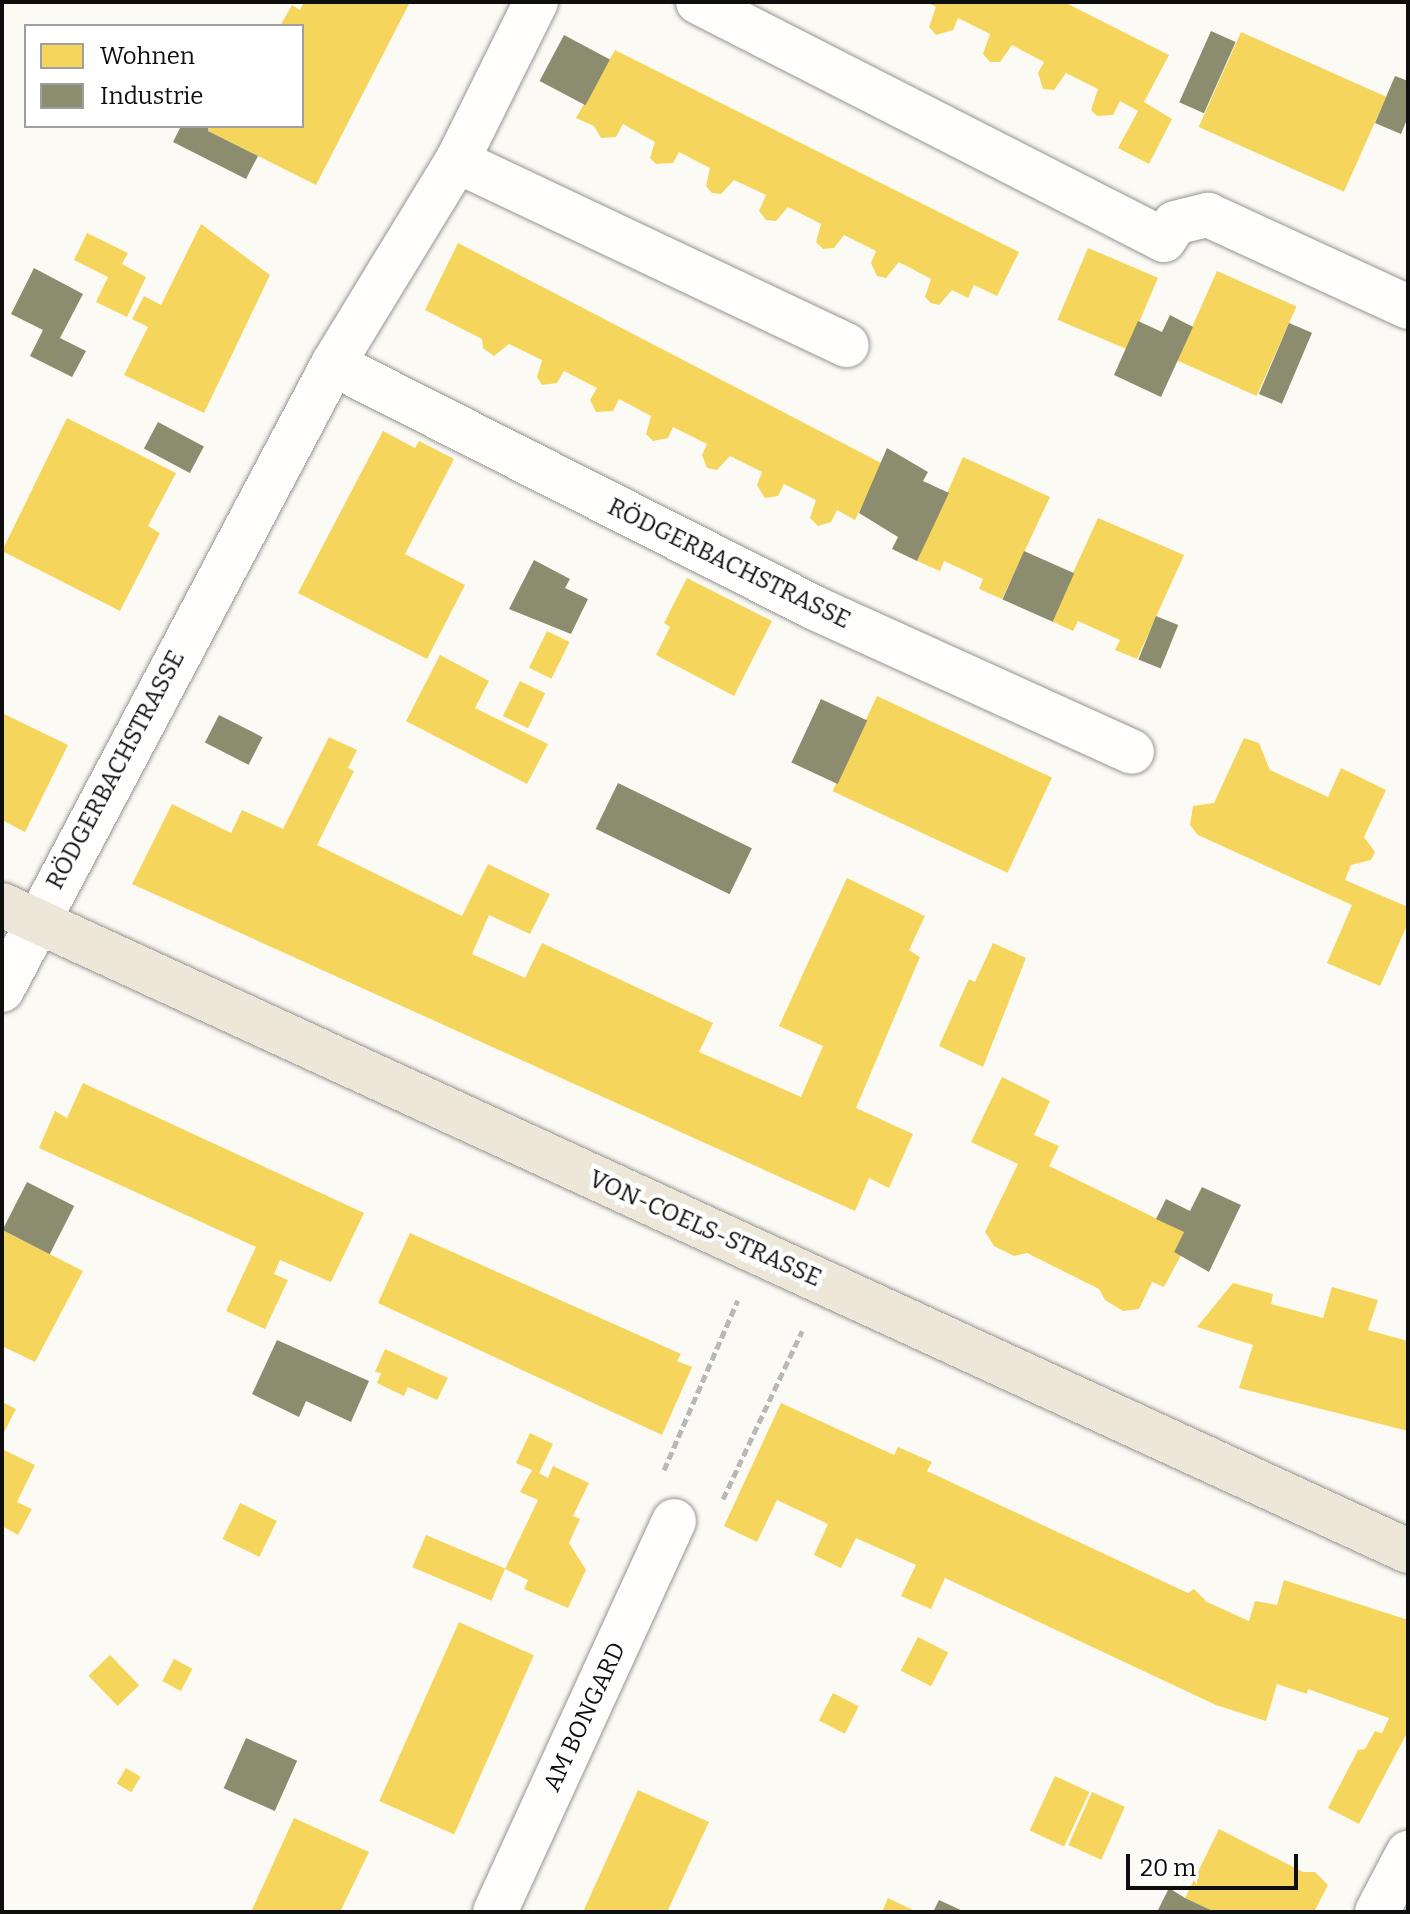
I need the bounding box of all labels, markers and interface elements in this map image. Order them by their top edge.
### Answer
legend [24,24,304,128]
text: Wohnen [100,42,195,70]
text: Industrie [100,82,203,110]
street label: RÖDGERBACHSTRASSE [603,493,855,635]
street label: RÖDGERBACHSTRASSE [41,646,191,894]
street label: VON-COELS-STRASSE [584,1165,826,1293]
street label: AM BONGARD [538,1638,632,1796]
scale bar [1130,1838,1302,1888]
text: 20 m [1140,1854,1196,1882]

